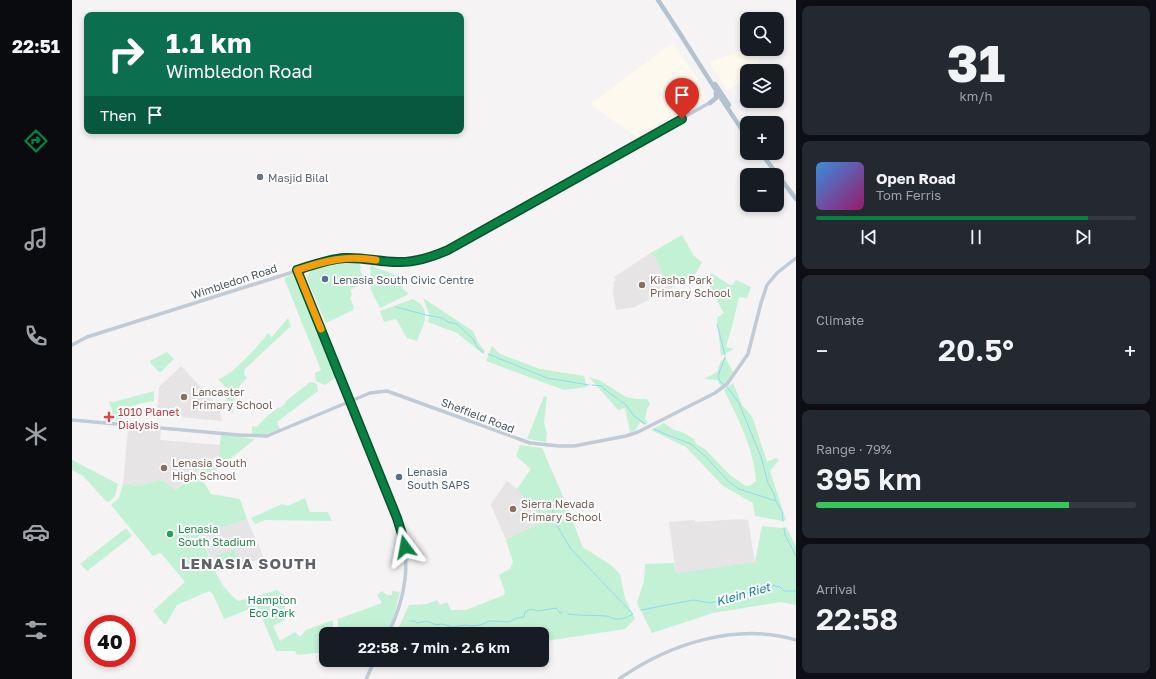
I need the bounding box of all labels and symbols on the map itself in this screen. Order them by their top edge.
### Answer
pin [665,78,699,119]
place label: Masjid Bilal [268,171,329,184]
marker: Masjid Bilal [255,172,265,182]
street label: Wimbledon Road [189,261,279,301]
place label: Lenasia South Civic Centre [333,273,474,286]
place label: Kiasha Park Primary School [650,273,731,299]
marker: Lenasia South Civic Centre [320,274,330,284]
marker: Kiasha Park Primary School [637,280,647,290]
place label: Lancaster Primary School [192,385,273,411]
marker: Lancaster Primary School [179,392,189,402]
street label: Sheffield Road [440,395,516,435]
place label: 1010 Planet Dialysis [118,405,180,431]
marker: 1010 Planet Dialysis [103,411,115,423]
place label: Lenasia South High School [172,456,247,482]
marker: Lenasia South High School [159,463,169,473]
place label: Lenasia South SAPS [407,465,470,491]
marker: Lenasia South SAPS [394,472,404,482]
place label: Sierra Nevada Primary School [521,497,602,523]
marker: Sierra Nevada Primary School [508,504,518,514]
place label: Lenasia South Stadium [178,522,256,548]
position arrow [384,526,426,568]
marker: Lenasia South Stadium [165,529,175,539]
district label: LENASIA SOUTH [181,554,317,572]
water label: Klein Riet [714,579,773,609]
park label: Hampton Eco Park [248,593,296,619]
speed limit sign: 40 [84,615,136,667]

